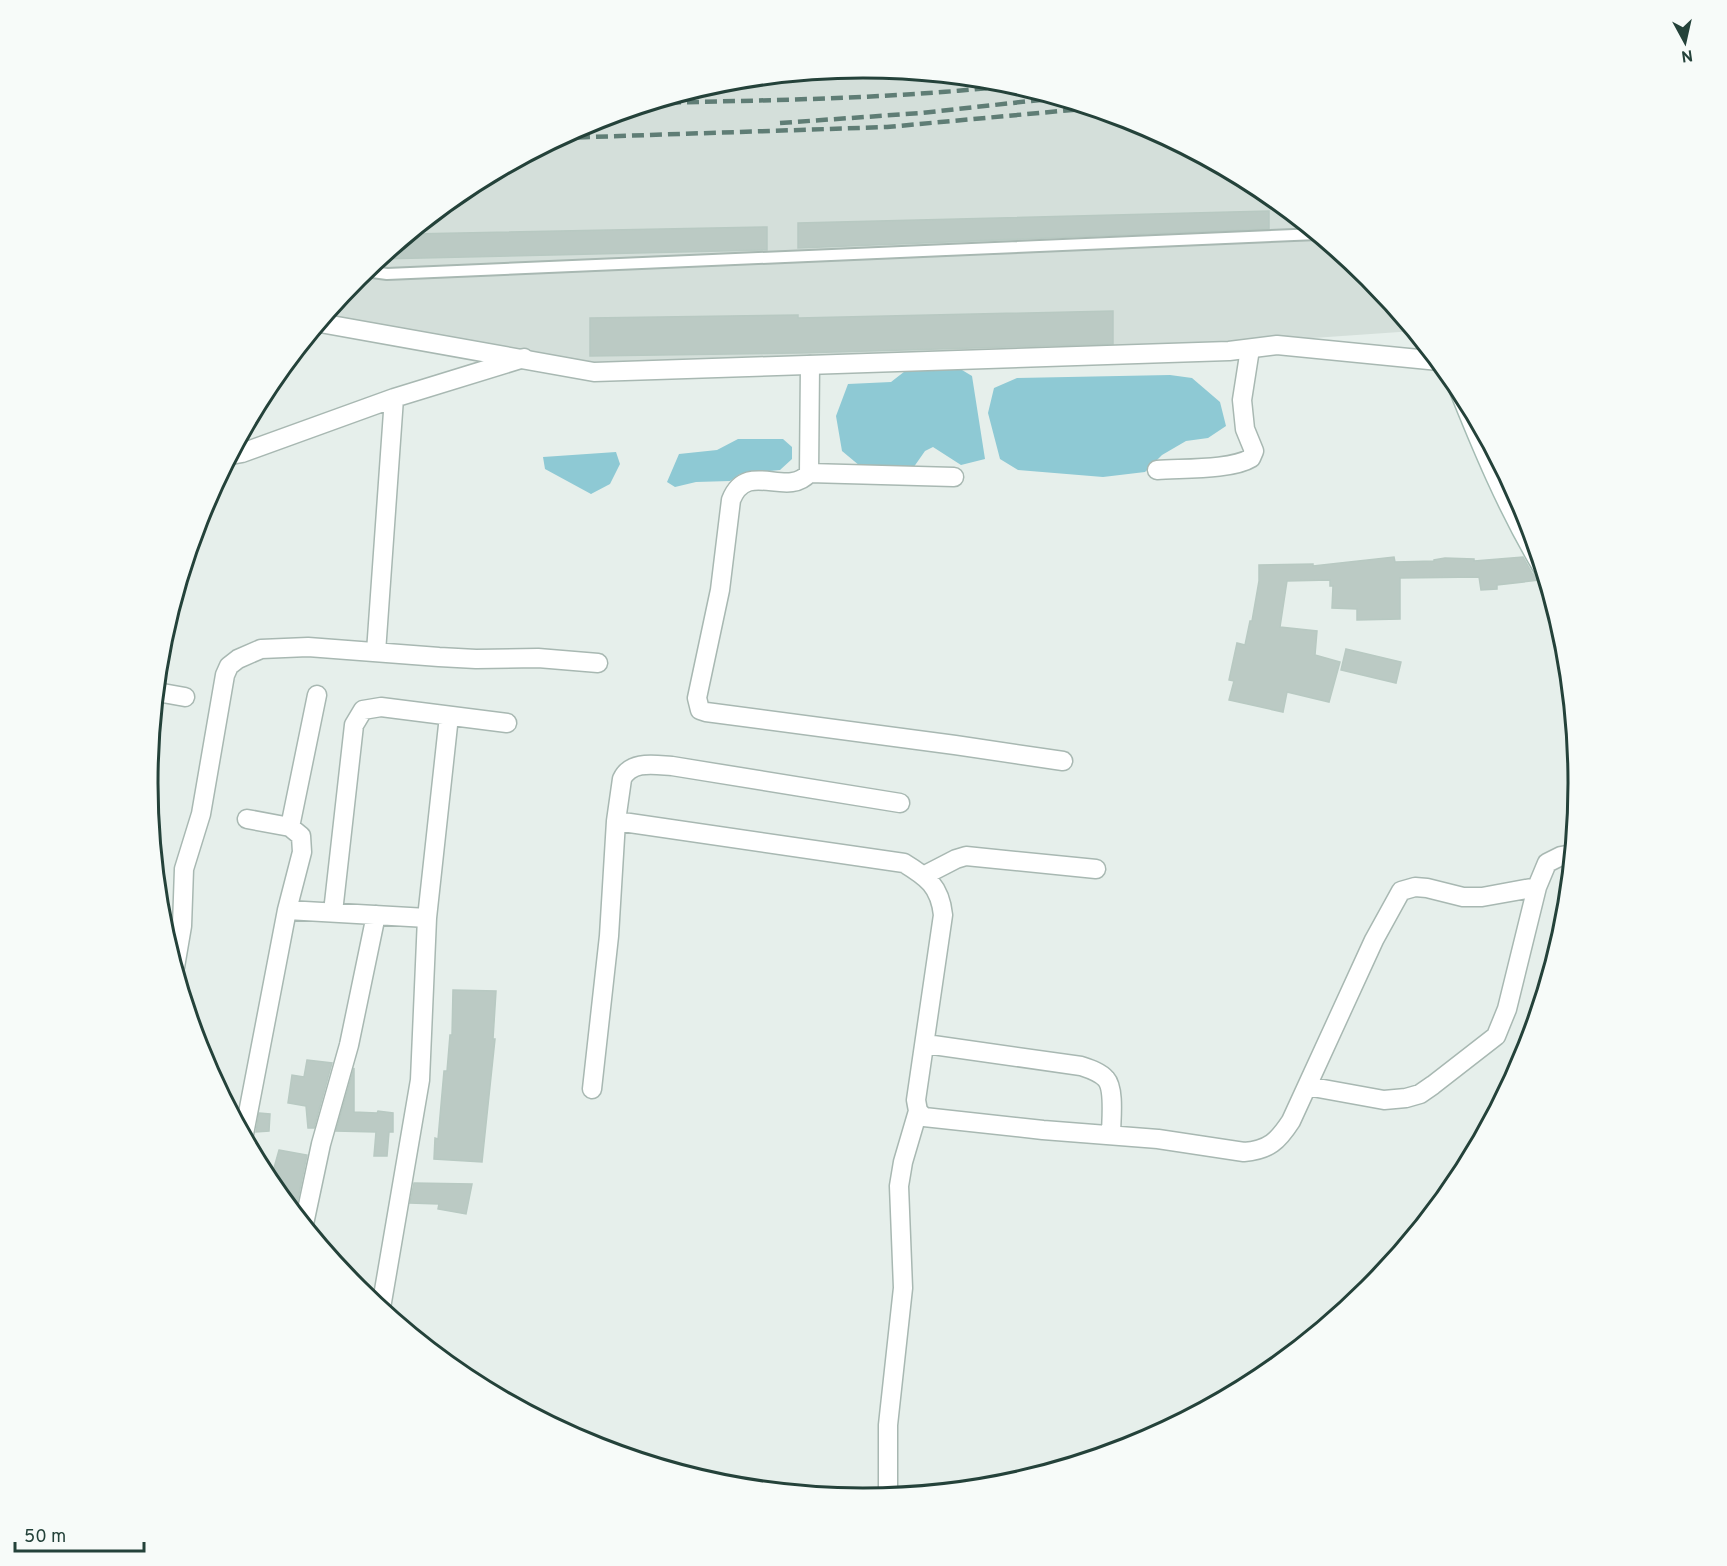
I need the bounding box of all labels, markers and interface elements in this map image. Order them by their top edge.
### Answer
north arrow [1655,12,1715,72]
text: N [1680,44,1694,66]
scale bar [15,1515,144,1553]
text: 50 m [24,1526,66,1549]

